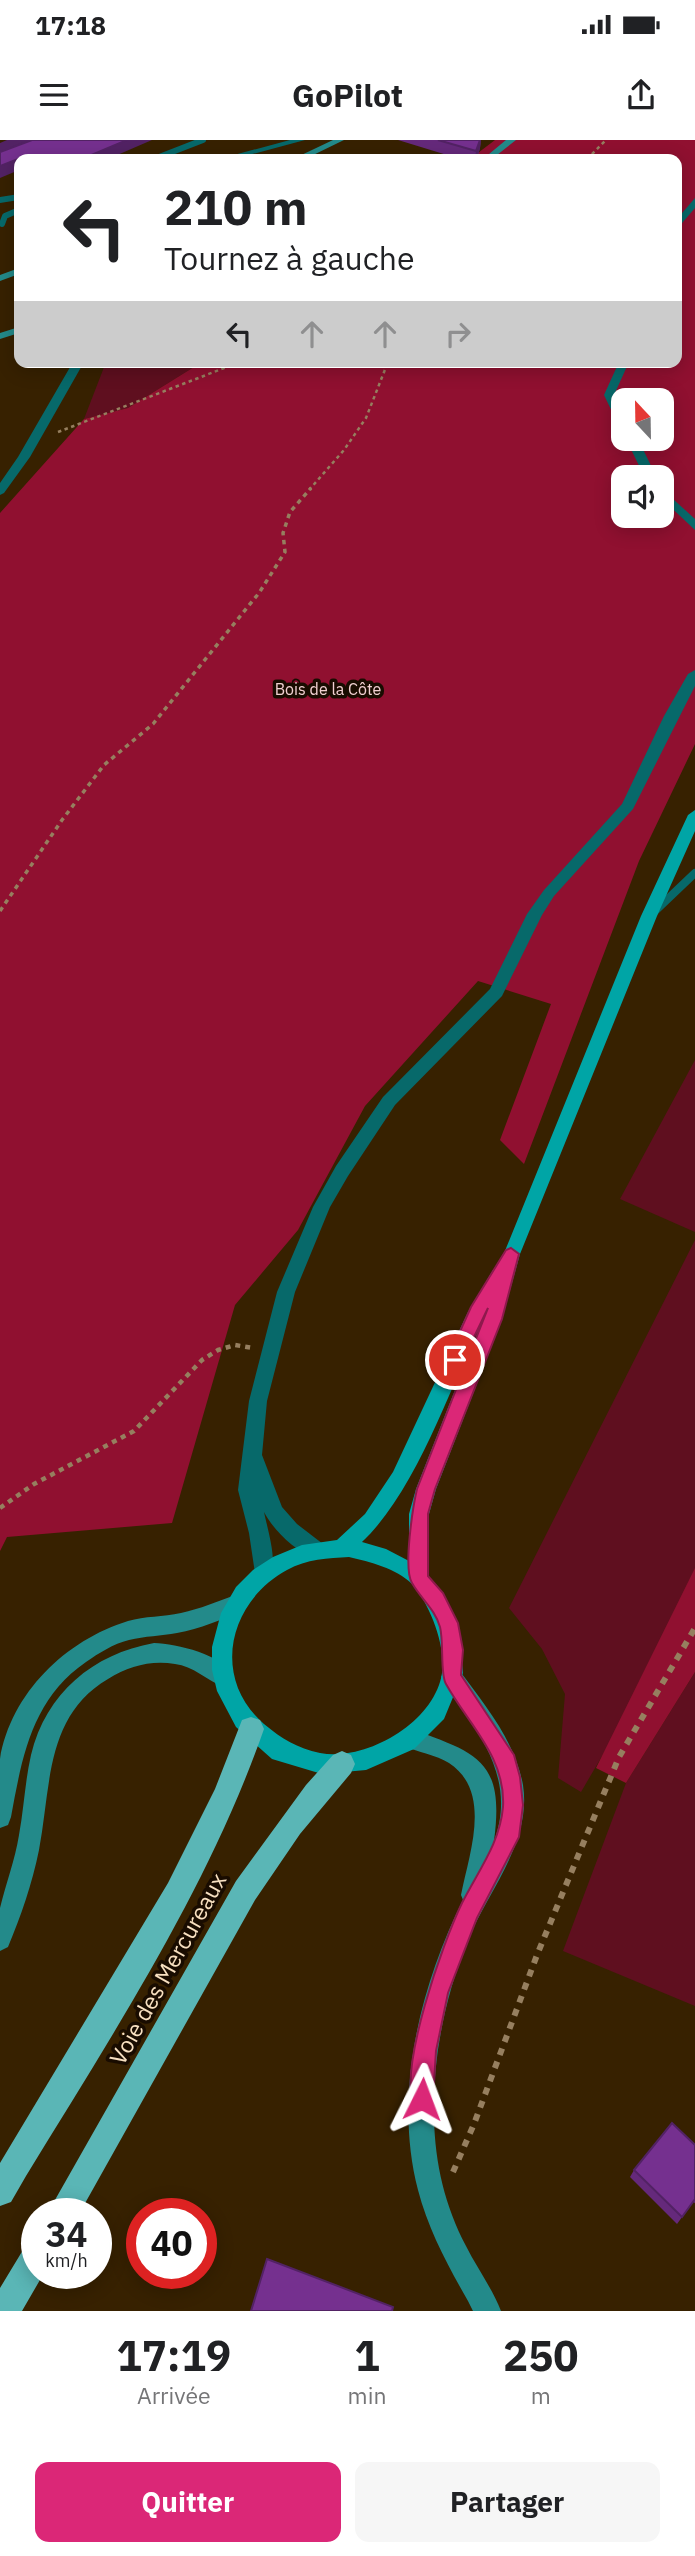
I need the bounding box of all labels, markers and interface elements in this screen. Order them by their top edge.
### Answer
text: 17:18 [35,8,106,42]
text: GoPilot [292,74,403,116]
icon: menu [35,76,73,114]
icon: share [622,76,660,114]
text: 210 m [164,175,308,238]
icon: left [49,182,140,273]
text: Tournez à gauche [164,237,415,279]
icon: left [220,315,258,353]
icon: ahead [293,315,331,353]
icon: ahead [366,315,404,353]
icon: right [439,315,477,353]
north arrow [611,388,674,452]
map controls [611,388,674,528]
button: sound [611,465,674,528]
park label: Bois de la Côte [275,679,382,699]
pin [425,1330,485,1390]
icon: arrive [436,1341,474,1379]
street label: Voie des Mercureaux [102,1867,232,2070]
position arrow [385,2062,459,2136]
speed limit sign: 40 [126,2198,217,2289]
text: 34 [45,2211,88,2257]
text: km/h [45,2249,88,2272]
text: 17:19 [116,2328,231,2383]
text: 1 [354,2328,380,2383]
text: 250 [503,2328,579,2383]
text: Arrivée [137,2380,211,2410]
text: min [348,2380,386,2410]
text: m [531,2380,551,2410]
button: Quitter [35,2462,341,2542]
button: Partager [355,2462,660,2542]

